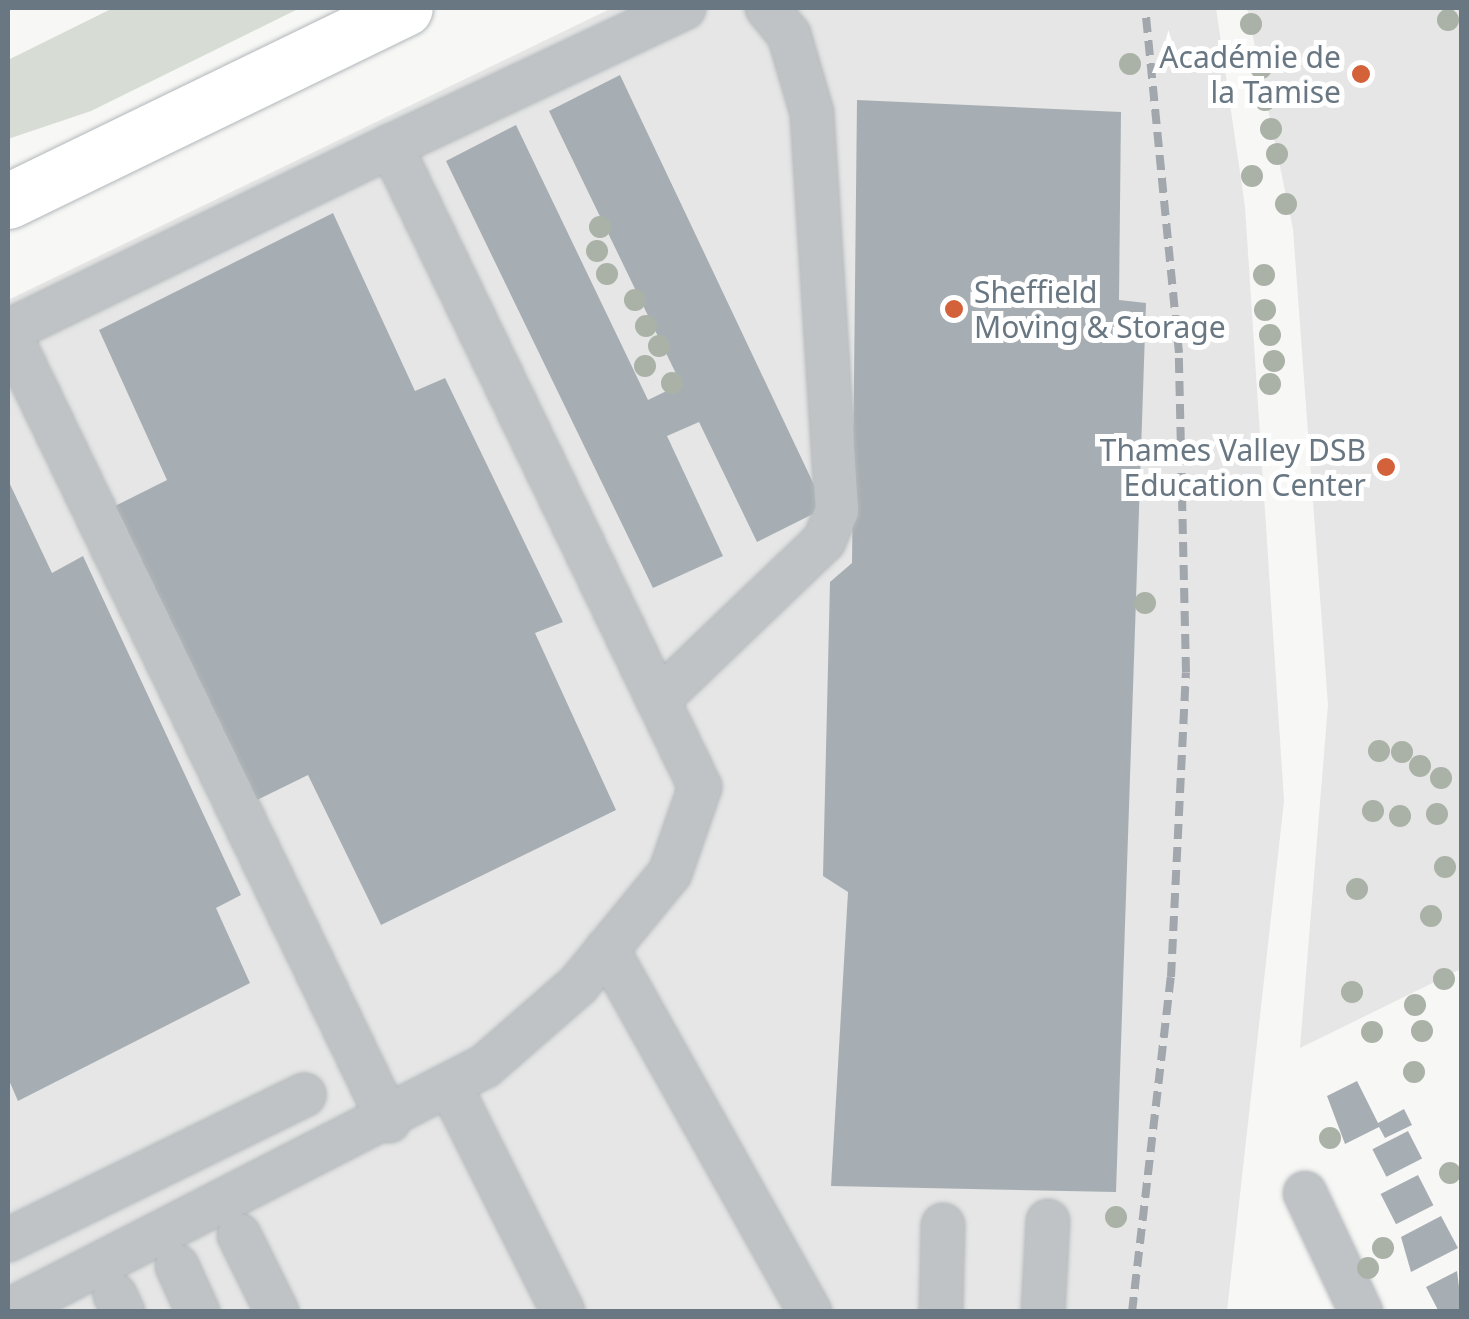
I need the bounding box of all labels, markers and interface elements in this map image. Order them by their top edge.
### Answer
place label: Académie de la Tamise [1159,39,1341,110]
marker: Académie de la Tamise [1350,63,1372,85]
place label: Sheffield Moving & Storage [974,274,1226,344]
marker: Sheffield Moving & Storage [943,298,965,320]
place label: Thames Valley DSB Education Center [1100,432,1366,502]
marker: Thames Valley DSB Education Center [1375,456,1397,478]

